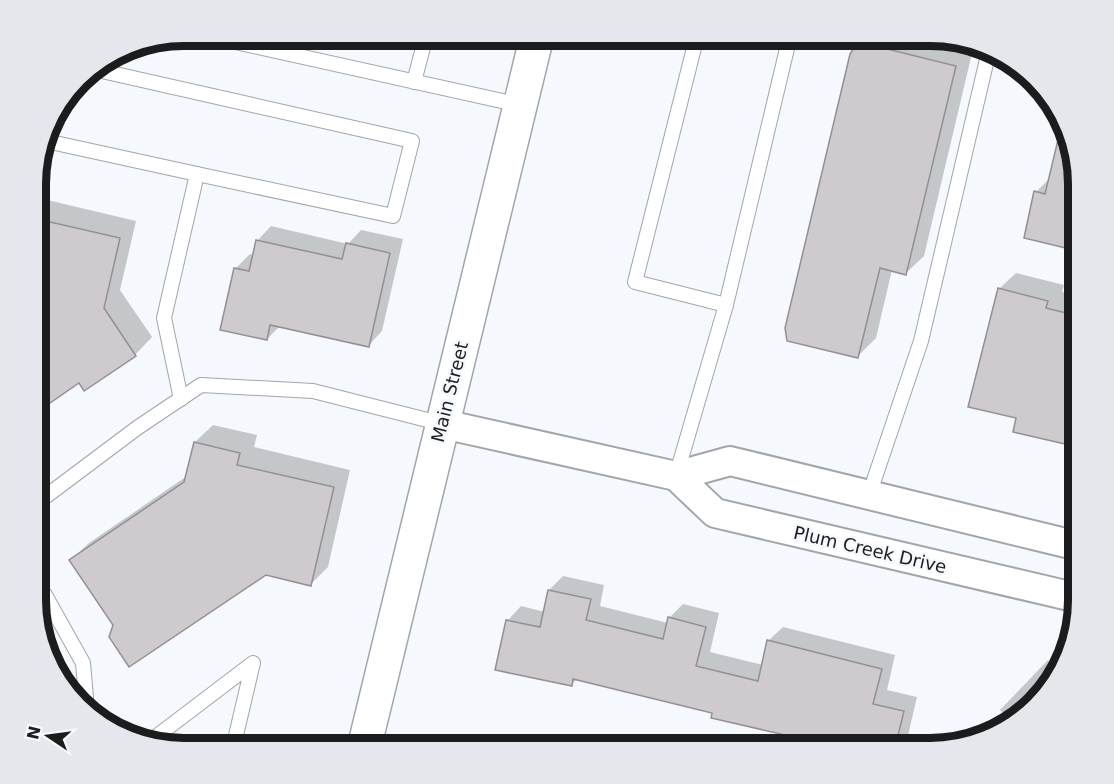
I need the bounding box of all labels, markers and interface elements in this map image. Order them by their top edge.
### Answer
street label: Main Street [427,339,472,445]
street label: Plum Creek Drive [792,522,949,577]
north arrow [18,706,78,766]
text: N [23,724,45,741]

